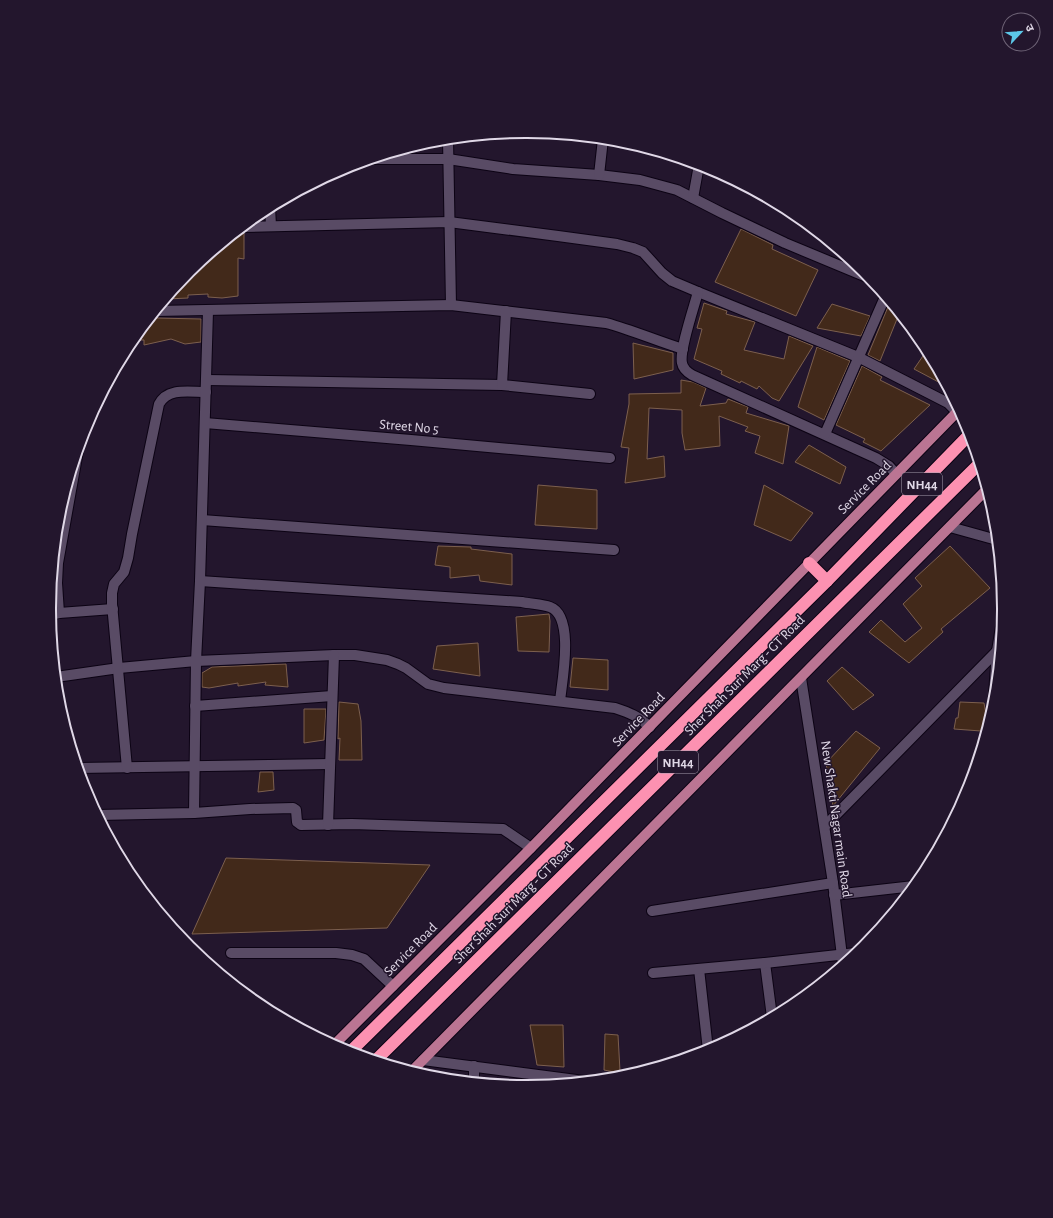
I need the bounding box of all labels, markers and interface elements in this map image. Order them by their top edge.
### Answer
north arrow [1001,12,1041,52]
text: उ [1023,23,1036,34]
street label: Street No 5 [379,417,439,437]
street label: Service Road [835,458,894,517]
road number: NH44 [902,473,942,495]
street label: Sher Shah Suri Marg - GT Road [682,613,807,738]
street label: Service Road [610,690,668,749]
street label: New Shakti Nagar main Road [818,740,854,898]
road number: NH44 [658,751,698,773]
street label: Sher Shah Suri Marg - GT Road [451,841,576,966]
street label: Service Road [381,920,440,979]

